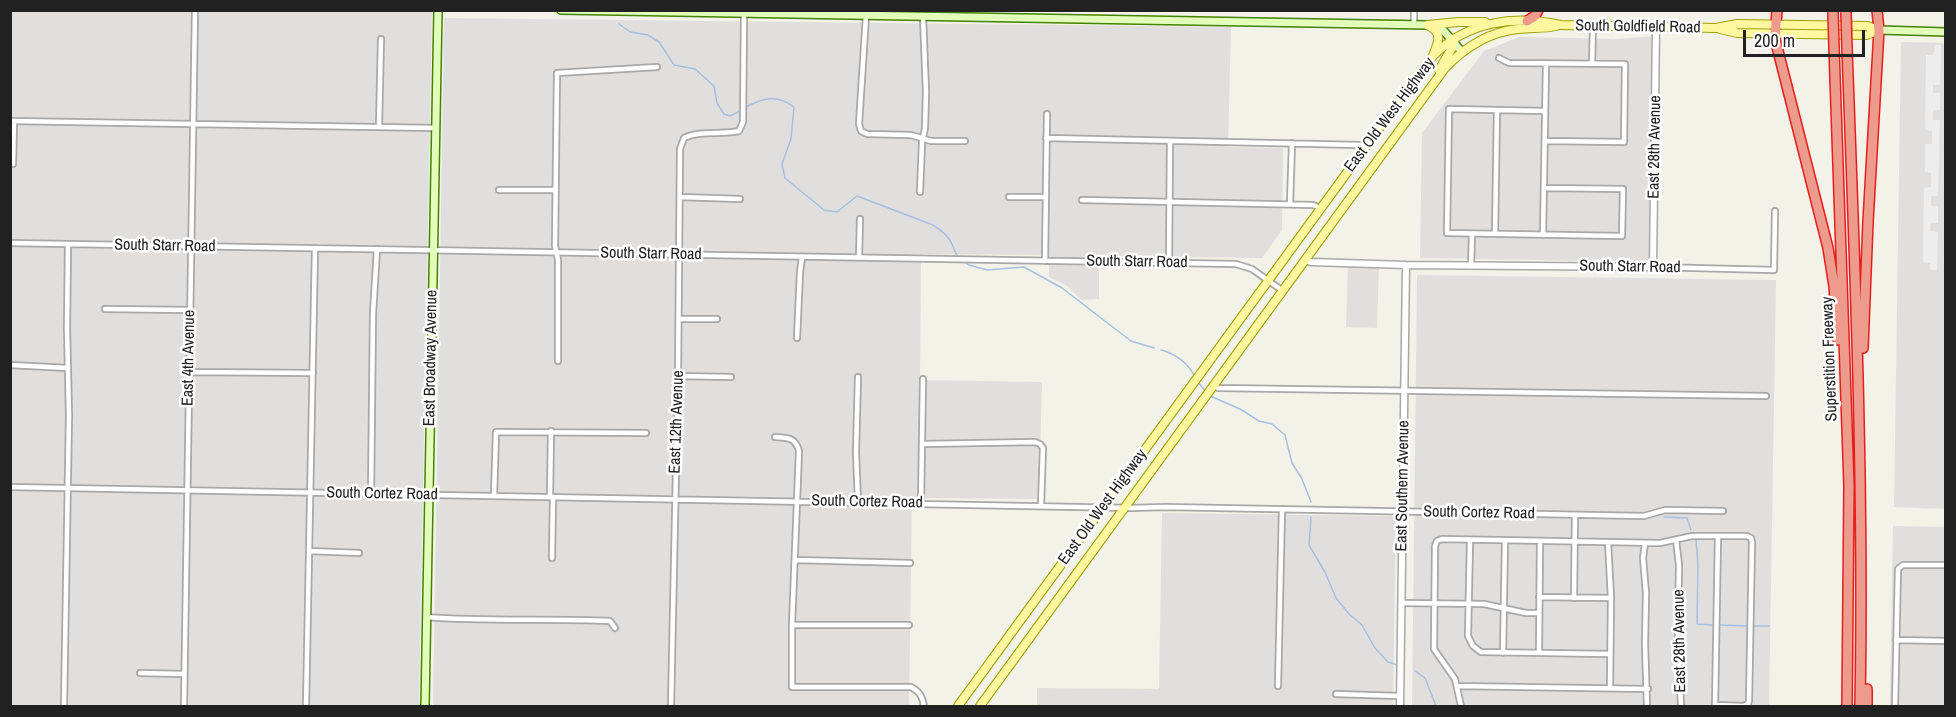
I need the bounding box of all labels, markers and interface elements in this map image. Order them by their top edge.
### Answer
street label: South Goldfield Road [1575,16,1701,38]
scale bar [1746,18,1868,56]
text: 200 m [1754,28,1795,53]
street label: East Old West Highway [1341,54,1439,176]
street label: East 28th Avenue [1644,95,1666,199]
street label: South Starr Road [114,236,216,256]
street label: South Starr Road [600,244,702,264]
street label: South Starr Road [1086,252,1188,272]
street label: South Starr Road [1579,257,1681,277]
street label: East Broadway Avenue [420,290,442,426]
street label: Superstition Freeway [1818,296,1842,422]
street label: East 4th Avenue [179,310,199,406]
street label: East 12th Avenue [666,370,688,474]
street label: East Southern Avenue [1392,420,1414,552]
street label: East Old West Highway [1055,445,1151,569]
street label: South Cortez Road [326,483,438,505]
street label: South Cortez Road [811,491,923,513]
street label: South Cortez Road [1423,502,1535,524]
street label: East 28th Avenue [1669,589,1691,693]

